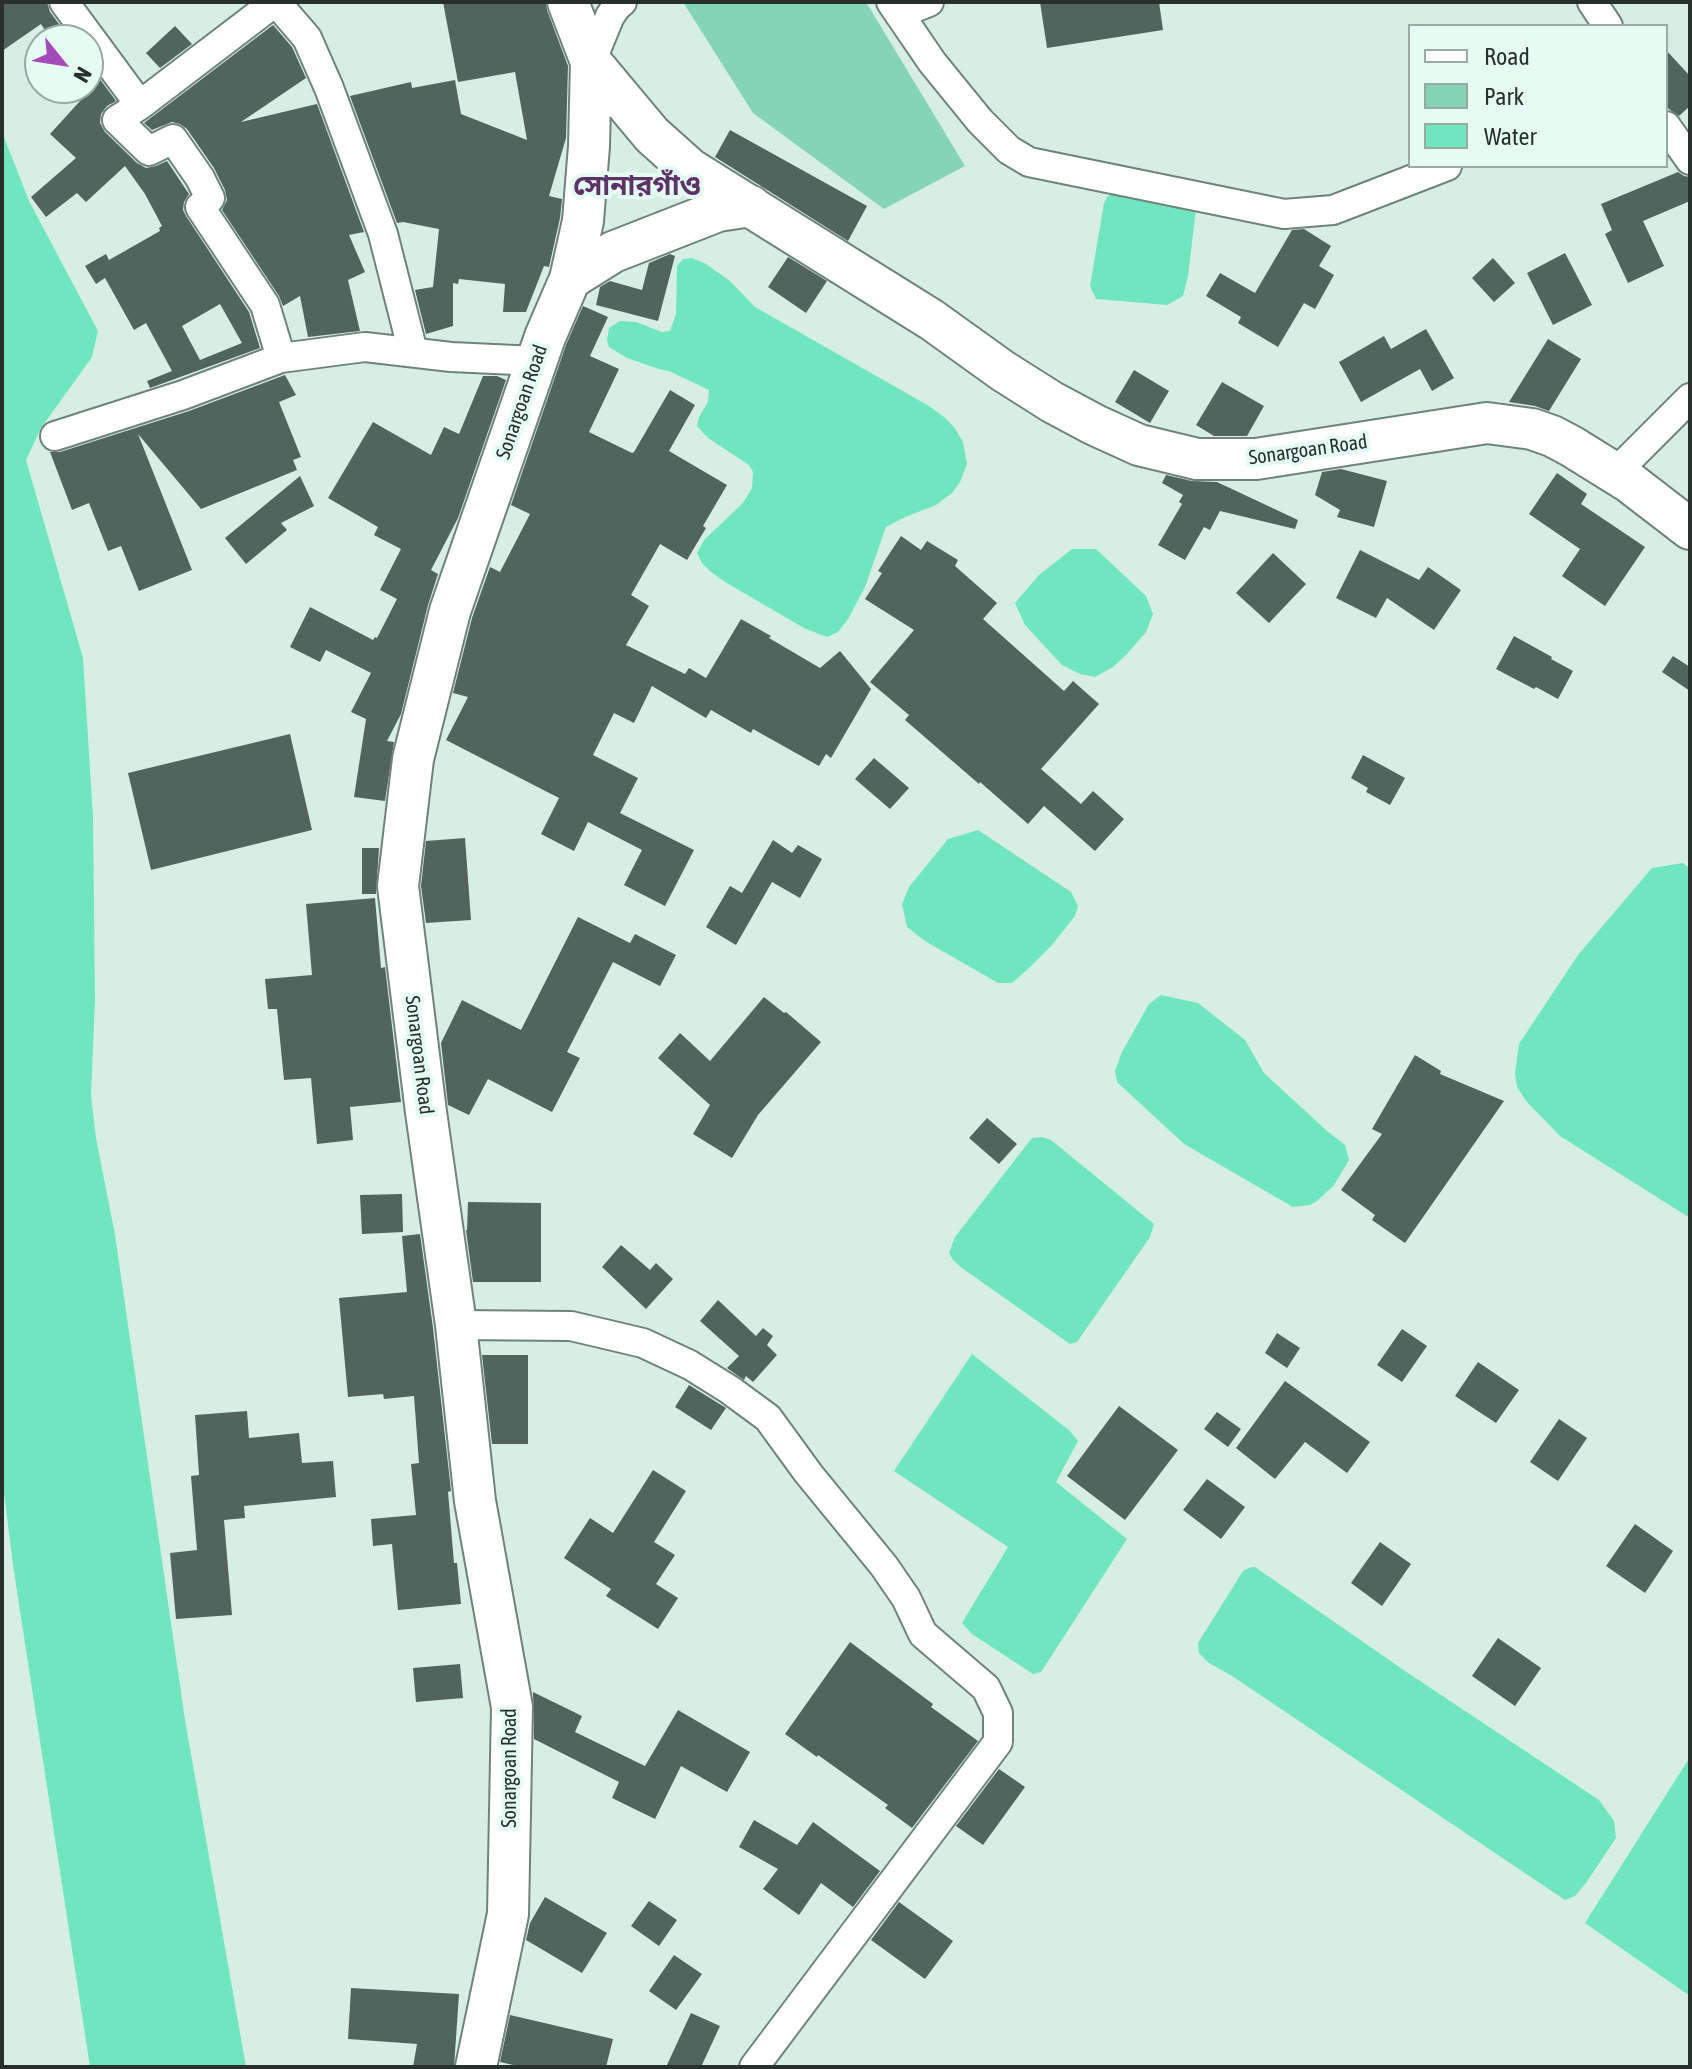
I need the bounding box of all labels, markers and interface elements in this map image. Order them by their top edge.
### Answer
north arrow [24,24,104,104]
legend [1408,24,1668,168]
text: Road [1484,43,1530,70]
text: N [69,63,98,87]
text: Park [1484,83,1524,110]
text: Water [1484,123,1537,150]
district label: সোনারগাঁও [573,169,701,203]
street label: Sonargoan Road [491,342,553,462]
street label: Sonargoan Road [1247,430,1369,470]
street label: Sonargoan Road [400,994,438,1116]
street label: Sonargoan Road [498,1708,522,1828]

